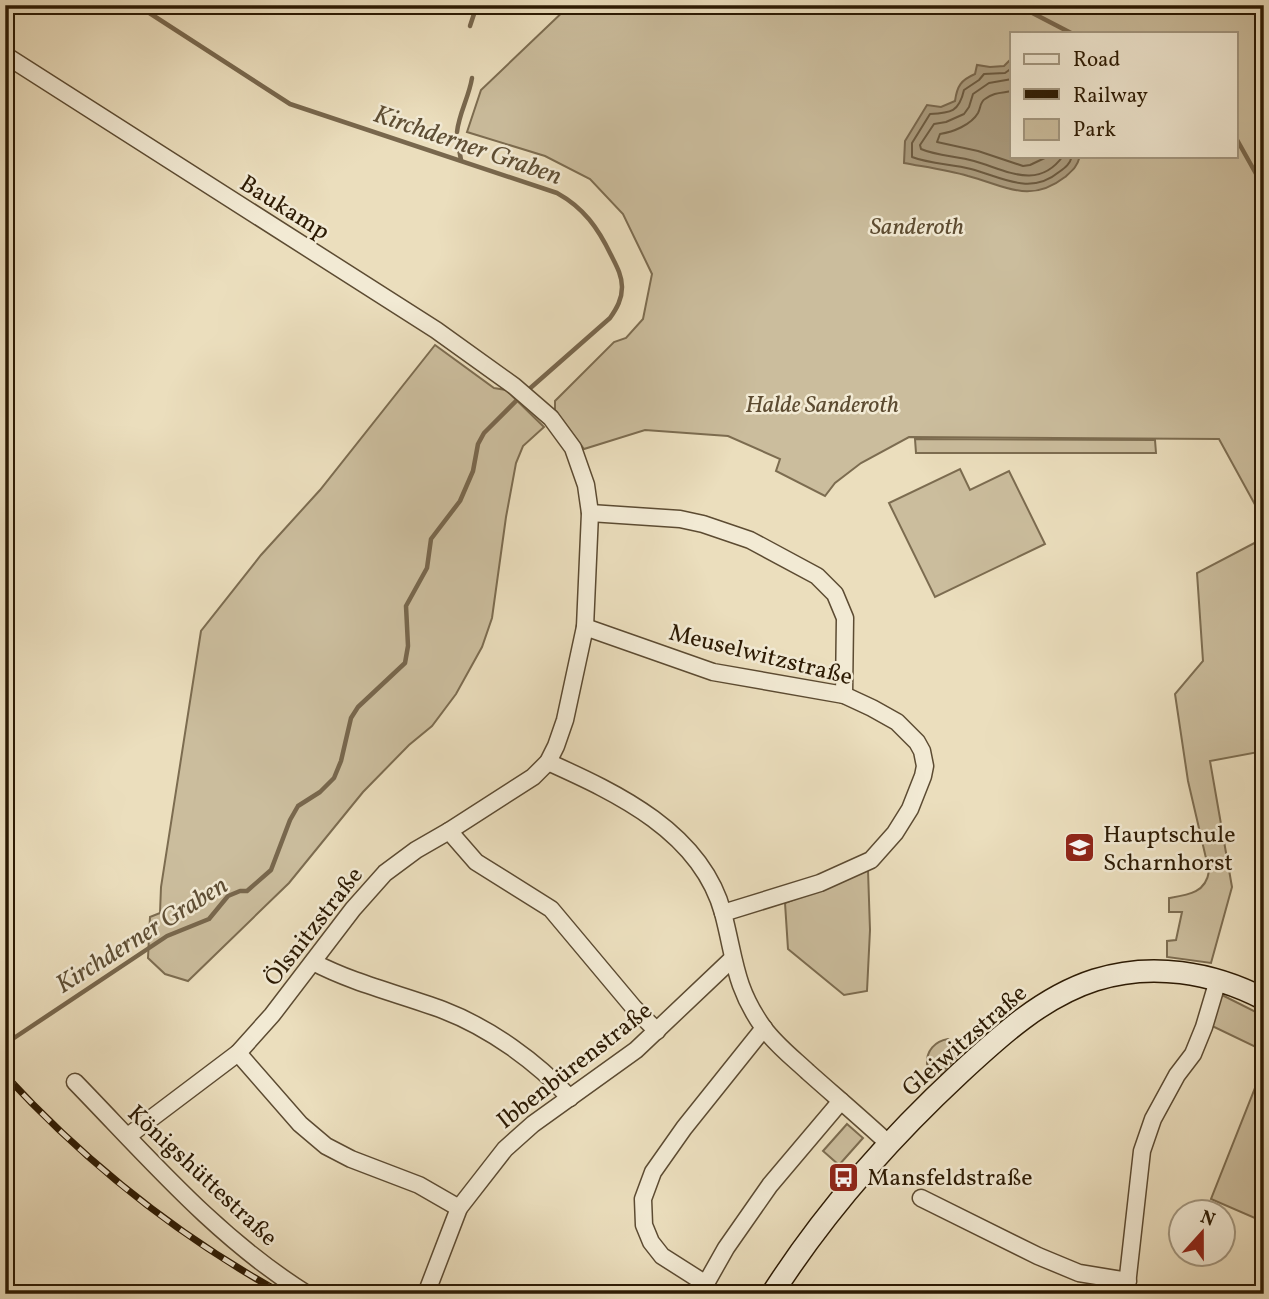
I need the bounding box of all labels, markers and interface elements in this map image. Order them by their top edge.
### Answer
legend [1010,32,1238,158]
text: Road [1073,46,1120,75]
text: Railway [1073,82,1149,111]
water label: Kirchderner Graben [368,97,566,195]
text: Park [1073,116,1116,145]
street label: Baukamp [232,168,336,250]
park label: Sanderoth [870,211,964,245]
park label: Halde Sanderoth [745,389,899,423]
street label: Meuselwitzstraße [665,617,856,695]
place label: Hauptschule Scharnhorst [1103,819,1236,881]
school or university icon: Hauptschule Scharnhorst [1063,831,1097,865]
street label: Ölsnitzstraße [257,860,372,994]
water label: Kirchderner Graben [49,868,235,1003]
street label: Gleiwitzstraße [895,978,1035,1106]
street label: Ibbenbürenstraße [490,995,660,1138]
street label: Königshüttestraße [119,1098,284,1255]
bus stop icon: Mansfeldstraße [827,1160,861,1194]
place label: Mansfeldstraße [867,1162,1033,1196]
north arrow [1168,1198,1238,1268]
text: N [1196,1204,1219,1234]

